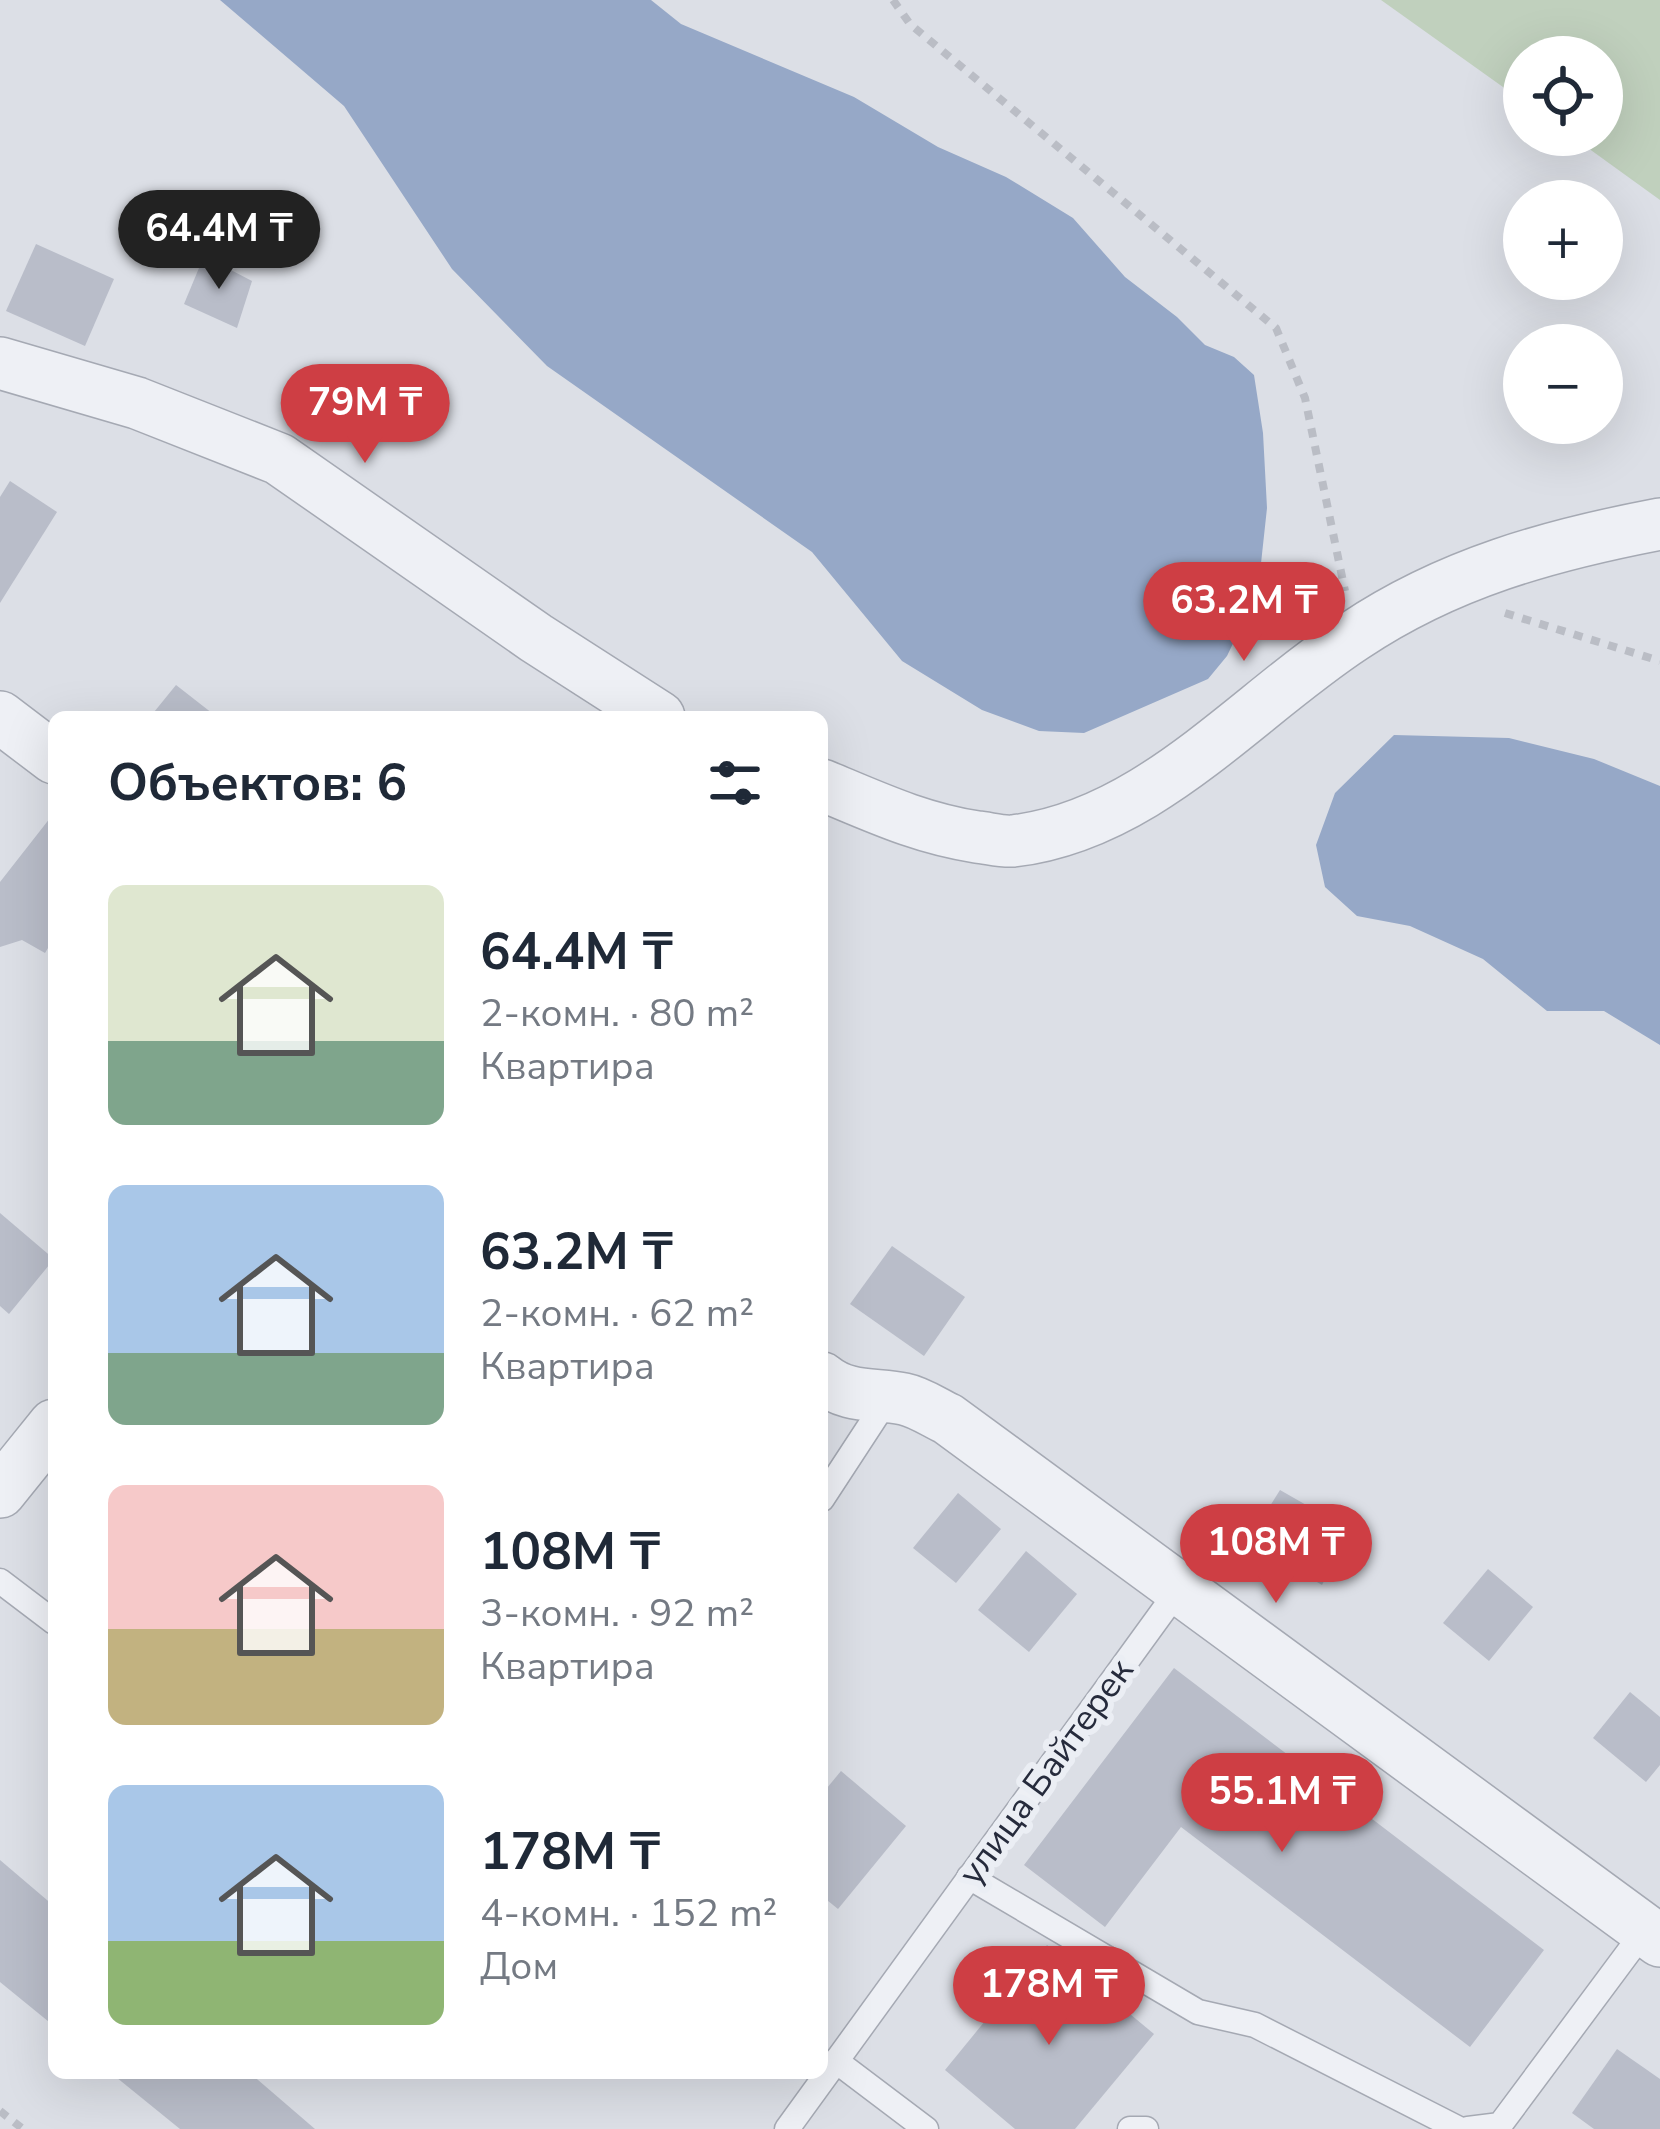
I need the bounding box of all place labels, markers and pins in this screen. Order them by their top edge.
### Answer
pin: 64.4M ₸ [108,190,330,292]
pin: 79M ₸ [281,364,449,466]
pin: 63.2M ₸ [1133,562,1355,664]
pin: 108M ₸ [1178,1504,1374,1606]
pin: 55.1M ₸ [1171,1753,1393,1855]
pin: 178M ₸ [951,1946,1147,2048]

